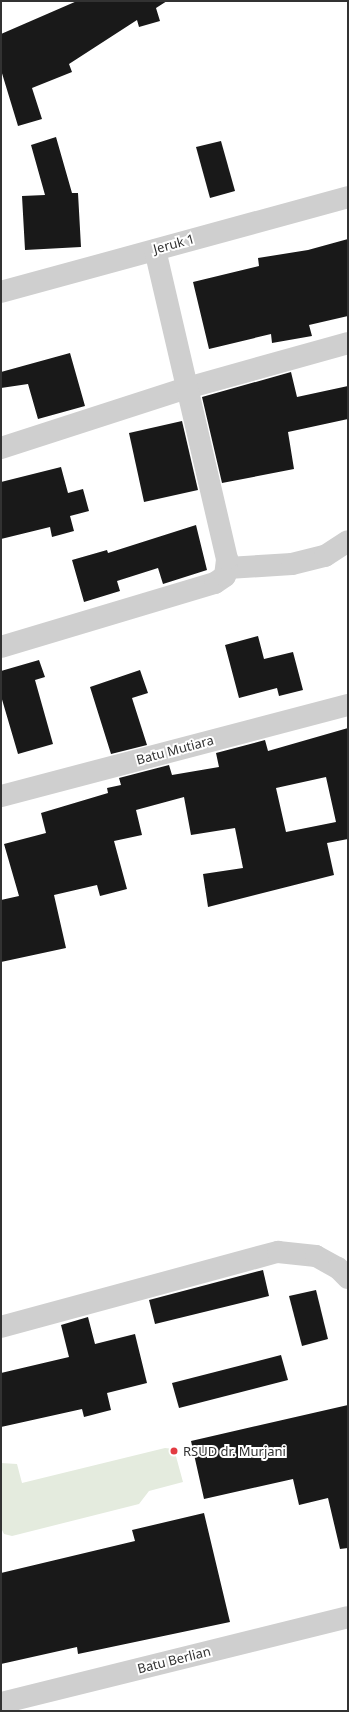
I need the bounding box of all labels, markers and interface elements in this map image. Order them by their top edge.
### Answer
street label: Jeruk 1 [152,231,196,257]
street label: Batu Mutiara [135,732,215,768]
place label: RSUD dr. Murjani [183,1443,286,1459]
marker: RSUD dr. Murjani [168,1445,180,1457]
street label: Batu Berlian [136,1643,212,1677]

